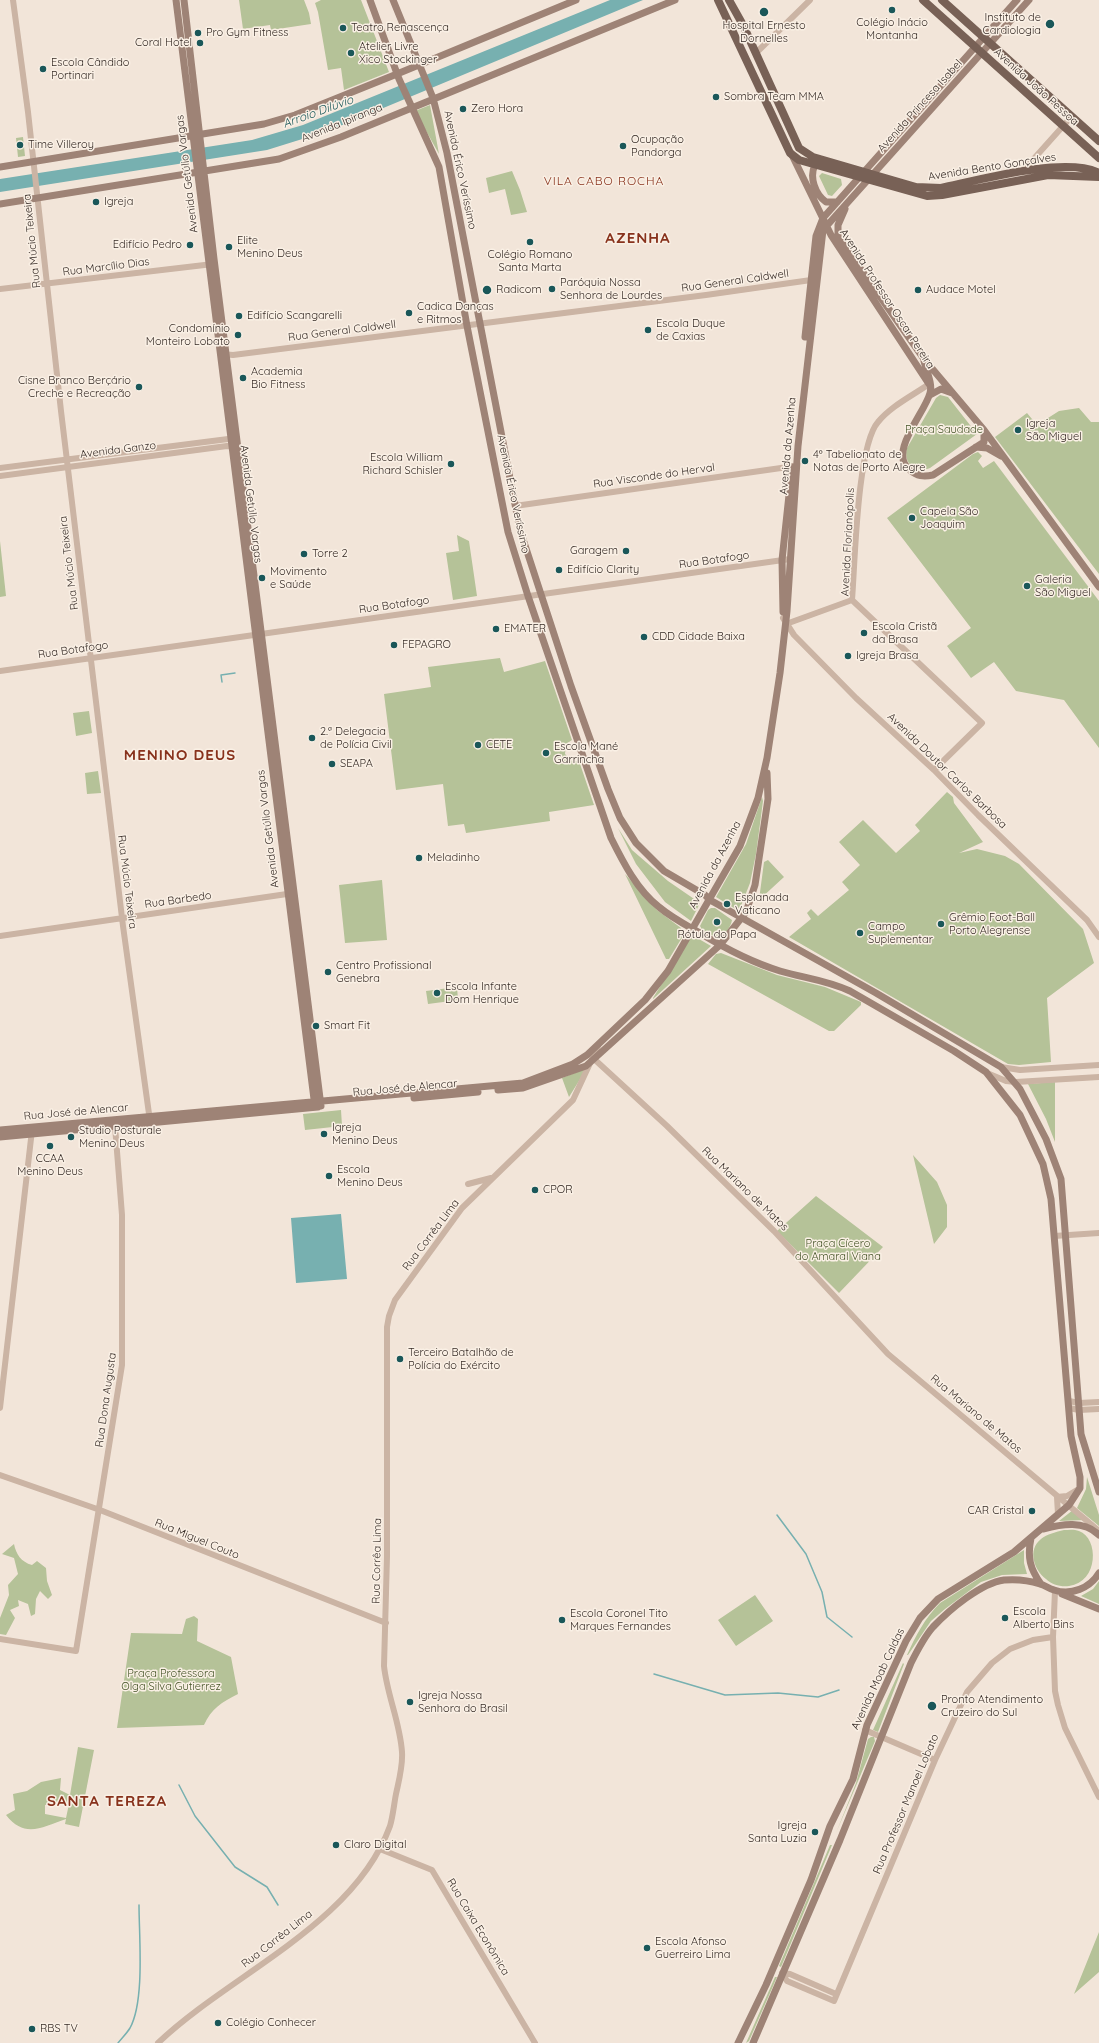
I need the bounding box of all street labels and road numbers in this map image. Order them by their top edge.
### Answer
street label: Avenida João Pessoa [991,46,1081,128]
street label: Avenida Princesa Isabel [875,57,965,155]
street label: Avenida Ipiranga [300,101,384,145]
street label: Avenida Érico Veríssimo [441,109,479,231]
street label: Avenida Getúlio Vargas [173,114,201,234]
street label: Avenida Bento Gonçalves [927,150,1057,184]
street label: Rua Múcio Teixeira [20,193,44,289]
street label: Avenida Professor Oscar Pereira [837,227,937,371]
street label: Rua Marcílio Dias [62,255,150,279]
street label: Rua General Caldwell [680,267,790,295]
street label: Rua General Caldwell [287,318,397,344]
street label: Avenida da Azenha [777,397,799,495]
street label: Avenida Érico Veríssimo [494,433,532,555]
street label: Avenida Ganzo [79,439,157,461]
street label: Avenida Getúlio Vargas [237,444,265,564]
street label: Rua Visconde do Herval [592,461,716,491]
street label: Avenida Florianópolis [839,487,857,597]
street label: Rua Múcio Teixeira [57,515,81,611]
street label: Rua Botafogo [678,549,750,571]
street label: Rua Botafogo [358,594,430,616]
street label: Rua Botafogo [37,639,109,661]
street label: Avenida Doutor Carlos Barbosa [885,710,1009,832]
street label: Avenida Getúlio Vargas [254,769,282,889]
street label: Avenida da Azenha [686,819,744,911]
street label: Rua Múcio Teixeira [115,834,139,930]
street label: Rua Barbedo [144,889,212,911]
street label: Rua José de Alencar [352,1077,458,1099]
street label: Rua José de Alencar [23,1101,129,1123]
street label: Rua Mariano de Matos [699,1144,791,1234]
street label: Rua Corrêa Lima [400,1197,462,1273]
street label: Rua Dona Augusta [93,1352,119,1448]
street label: Rua Mariano de Matos [928,1372,1024,1456]
street label: Rua Miguel Couto [153,1516,241,1562]
street label: Rua Corrêa Lima [370,1518,384,1604]
street label: Avenida Moab Caldas [849,1626,907,1732]
street label: Rua Professor Manoel Lobato [870,1732,942,1876]
street label: Rua Caixa Econômica [444,1876,512,1978]
street label: Rua Corrêa Lima [239,1907,315,1971]

